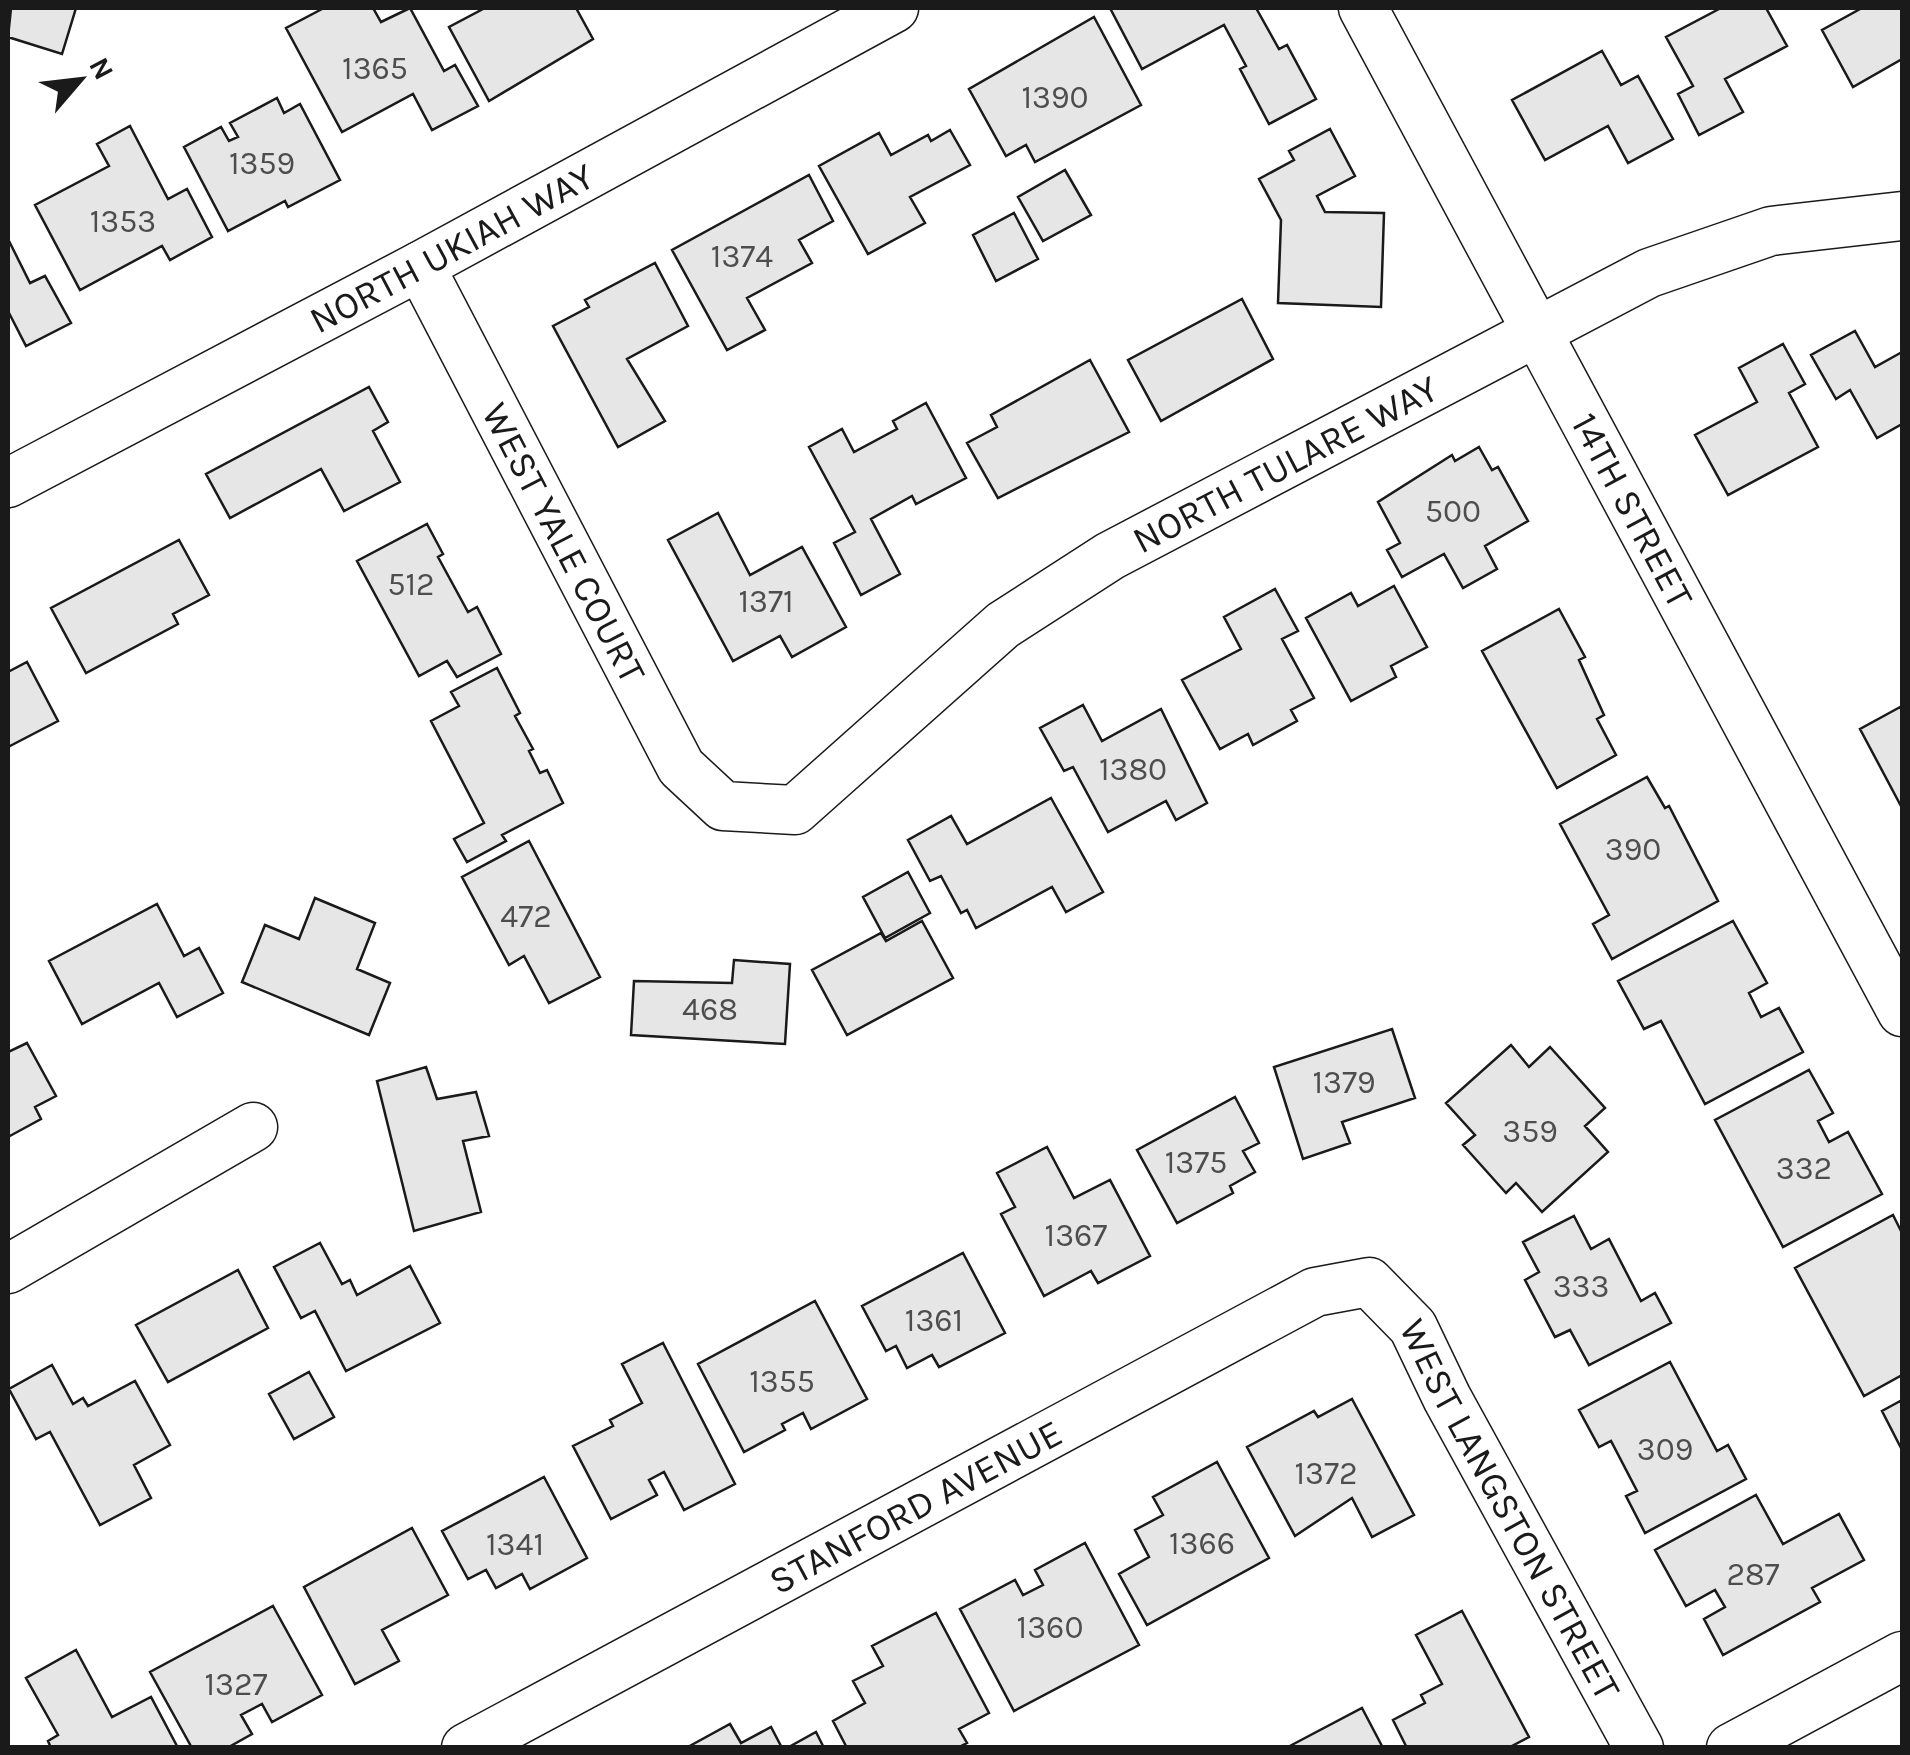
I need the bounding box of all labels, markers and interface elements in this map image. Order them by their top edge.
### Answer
north arrow [30,30,130,130]
house number: 1365 [342,50,408,87]
text: N [82,52,121,85]
house number: 1390 [1021,79,1089,116]
house number: 1359 [229,145,295,182]
street label: NORTH UKIAH WAY [302,154,602,343]
house number: 1353 [90,203,156,240]
house number: 1374 [711,238,773,275]
street label: NORTH TULARE WAY [1125,366,1446,563]
street label: WEST YALE COURT [472,395,655,691]
street label: 14TH STREET [1562,405,1703,615]
house number: 500 [1425,493,1481,530]
house number: 512 [387,566,435,603]
house number: 1371 [738,583,794,620]
house number: 1380 [1099,751,1167,788]
house number: 390 [1605,831,1661,868]
house number: 472 [500,898,552,935]
house number: 468 [682,991,738,1028]
house number: 1379 [1312,1064,1376,1101]
house number: 359 [1502,1113,1558,1150]
house number: 1375 [1165,1144,1227,1181]
house number: 332 [1776,1150,1832,1187]
house number: 1367 [1045,1217,1107,1254]
house number: 333 [1553,1268,1609,1305]
house number: 1361 [905,1302,963,1339]
street label: WEST LANGSTON STREET [1390,1312,1630,1707]
house number: 1355 [749,1363,815,1400]
street label: STANFORD AVENUE [761,1410,1070,1604]
house number: 309 [1637,1431,1693,1468]
house number: 1372 [1294,1455,1358,1492]
house number: 1366 [1169,1525,1235,1562]
house number: 1341 [486,1526,544,1563]
house number: 287 [1726,1556,1780,1593]
house number: 1360 [1017,1609,1083,1646]
house number: 1327 [204,1666,268,1703]

